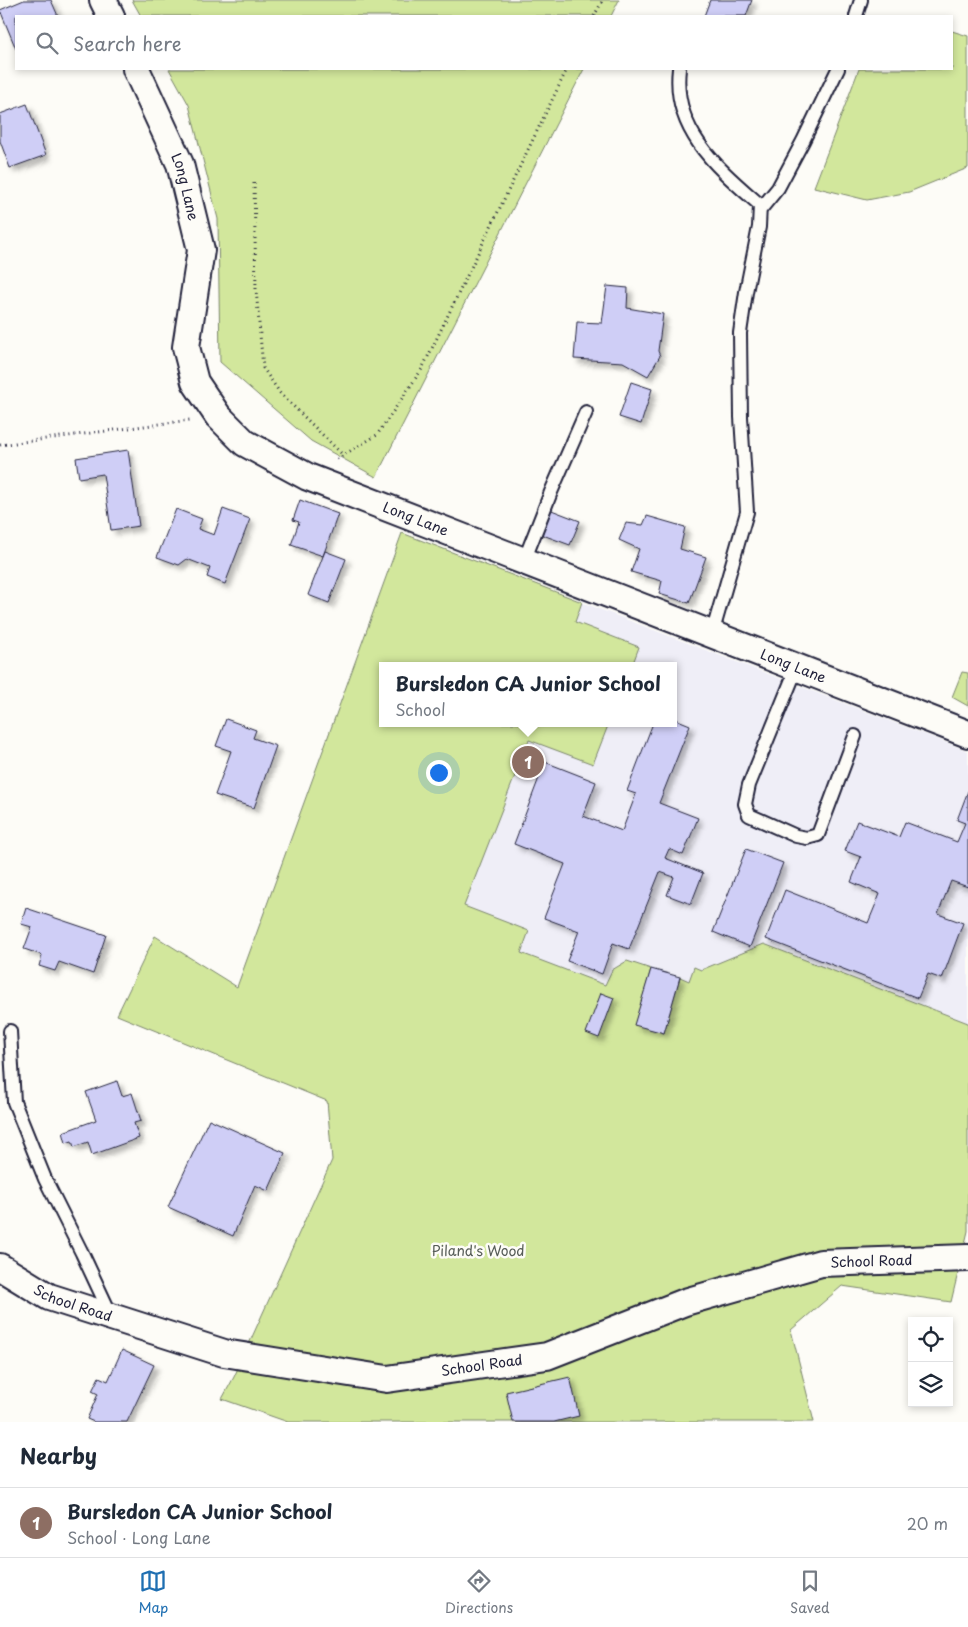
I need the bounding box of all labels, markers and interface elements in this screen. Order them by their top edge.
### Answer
search box [15,15,953,70]
icon: search [33,29,61,57]
text: Search here [73,29,182,57]
street label: Long Lane [166,149,204,223]
street label: Long Lane [380,496,452,541]
street label: Long Lane [757,643,829,688]
popup [379,662,677,727]
text: Bursledon CA Junior School [395,669,661,697]
text: School [395,697,446,721]
pin: 1 [512,743,544,781]
your location [426,760,452,786]
park label: Piland's Wood [431,1240,525,1261]
street label: School Road [830,1249,913,1273]
street label: School Road [30,1279,115,1327]
map controls [908,1317,953,1407]
button: locate [908,1317,953,1362]
street label: School Road [439,1349,524,1381]
button: layers [908,1362,953,1407]
text: Nearby [20,1439,97,1471]
text: Bursledon CA Junior School [67,1497,332,1525]
text: 1 [32,1511,40,1535]
text: 20 m [907,1511,948,1535]
text: School · Long Lane [67,1525,211,1549]
tab: Map [138,1567,168,1618]
tab: Directions [445,1567,513,1618]
tab: Saved [790,1567,830,1618]

